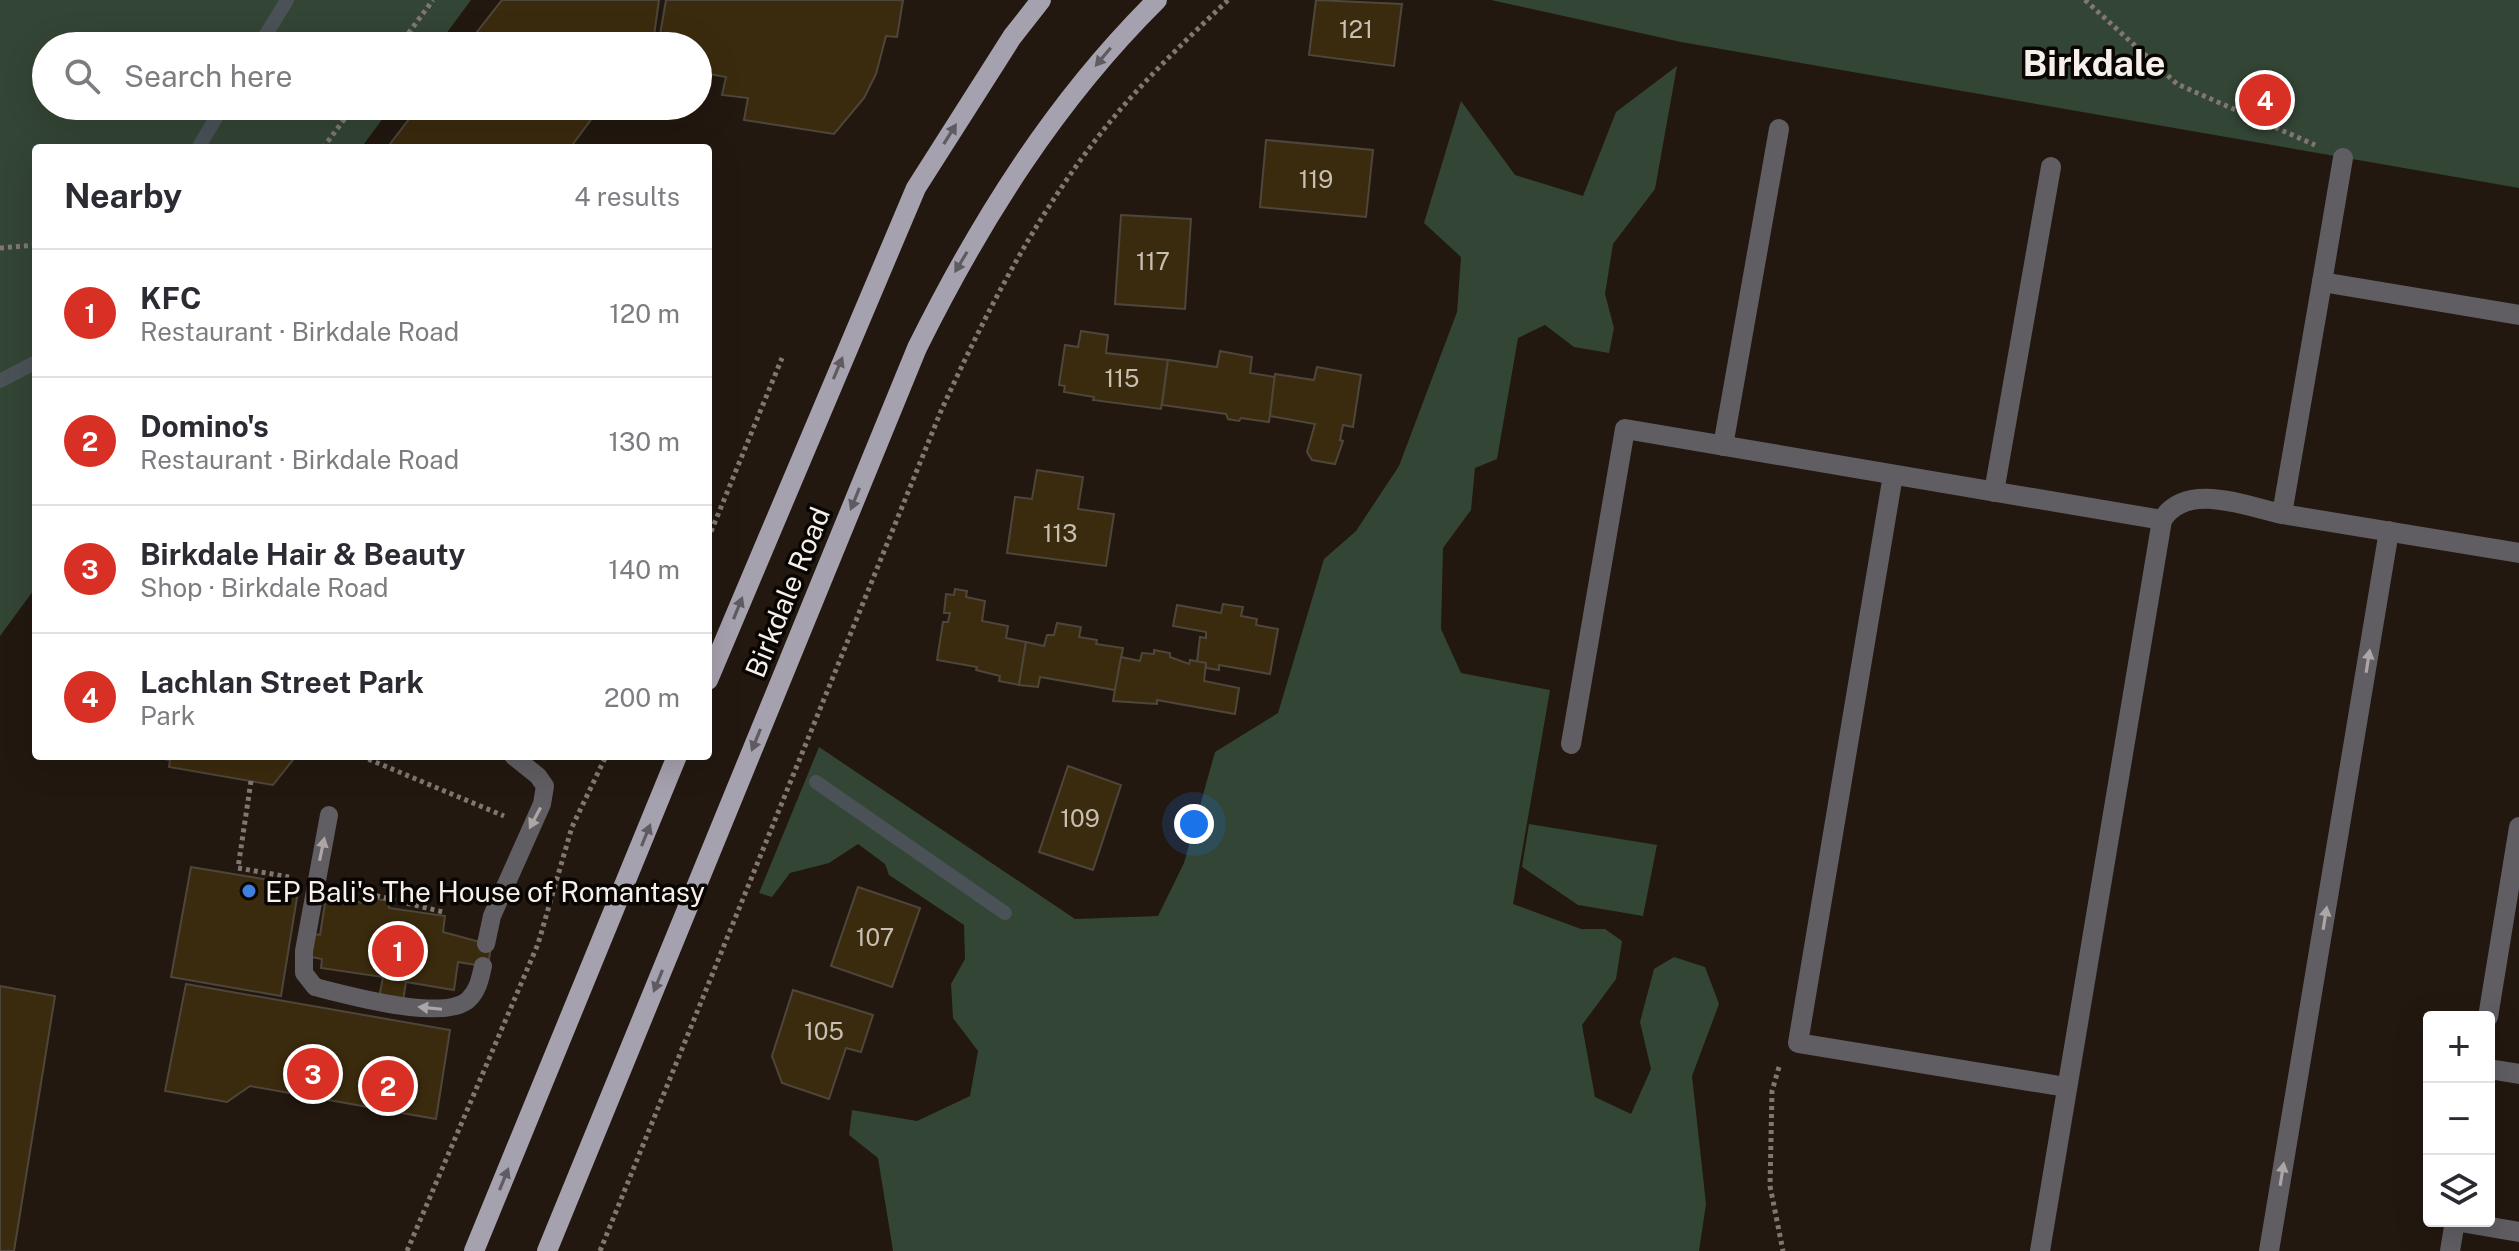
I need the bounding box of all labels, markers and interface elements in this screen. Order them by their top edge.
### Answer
house number: 121 [1339,15,1373,43]
search box [32,32,712,120]
district label: Birkdale [2023,42,2165,84]
one-way arrow [1095,47,1112,67]
icon: search [60,54,104,98]
text: Search here [124,58,292,94]
pin: 4 [2239,70,2291,130]
one-way arrow [942,123,956,145]
house number: 119 [1299,165,1333,193]
text: Nearby [64,176,182,216]
text: 4 results [574,181,680,212]
house number: 117 [1136,247,1170,275]
one-way arrow [954,251,968,273]
text: KFC [140,280,201,316]
text: 1 [84,298,96,329]
text: 120 m [609,298,680,329]
text: Restaurant · Birkdale Road [140,316,459,347]
one-way arrow [832,356,845,380]
house number: 115 [1105,364,1139,392]
text: Domino's [140,408,269,444]
text: 2 [82,426,98,457]
text: 130 m [608,426,680,457]
text: Restaurant · Birkdale Road [140,444,459,475]
one-way arrow [848,488,861,512]
street label: Birkdale Road [738,502,836,682]
house number: 113 [1043,519,1077,547]
text: Birkdale Hair & Beauty [140,536,465,572]
text: 3 [81,554,99,585]
text: 140 m [608,554,680,585]
text: Shop · Birkdale Road [140,572,389,603]
one-way arrow [731,596,744,620]
one-way arrow [2362,648,2374,673]
text: Lachlan Street Park [140,664,424,700]
text: 4 [81,682,99,713]
text: 200 m [604,682,680,713]
text: Park [140,700,195,731]
one-way arrow [750,728,763,752]
house number: 109 [1060,804,1100,832]
your location [1174,804,1214,844]
one-way arrow [528,806,541,829]
one-way arrow [639,823,652,847]
one-way arrow [316,837,329,862]
place label: EP Bali's The House of Romantasy [265,875,705,908]
marker: EP Bali's The House of Romantasy [240,882,258,900]
one-way arrow [2319,905,2332,930]
pin: 1 [372,921,424,981]
house number: 107 [856,923,894,951]
one-way arrow [651,969,664,993]
one-way arrow [417,1001,442,1014]
map controls [2423,1011,2495,1227]
button: + [2423,1011,2495,1083]
house number: 105 [804,1017,844,1045]
pin: 3 [287,1044,339,1104]
pin: 2 [362,1056,414,1116]
button: − [2423,1083,2495,1155]
button: layers [2423,1155,2495,1227]
one-way arrow [2276,1161,2289,1186]
one-way arrow [498,1167,511,1191]

